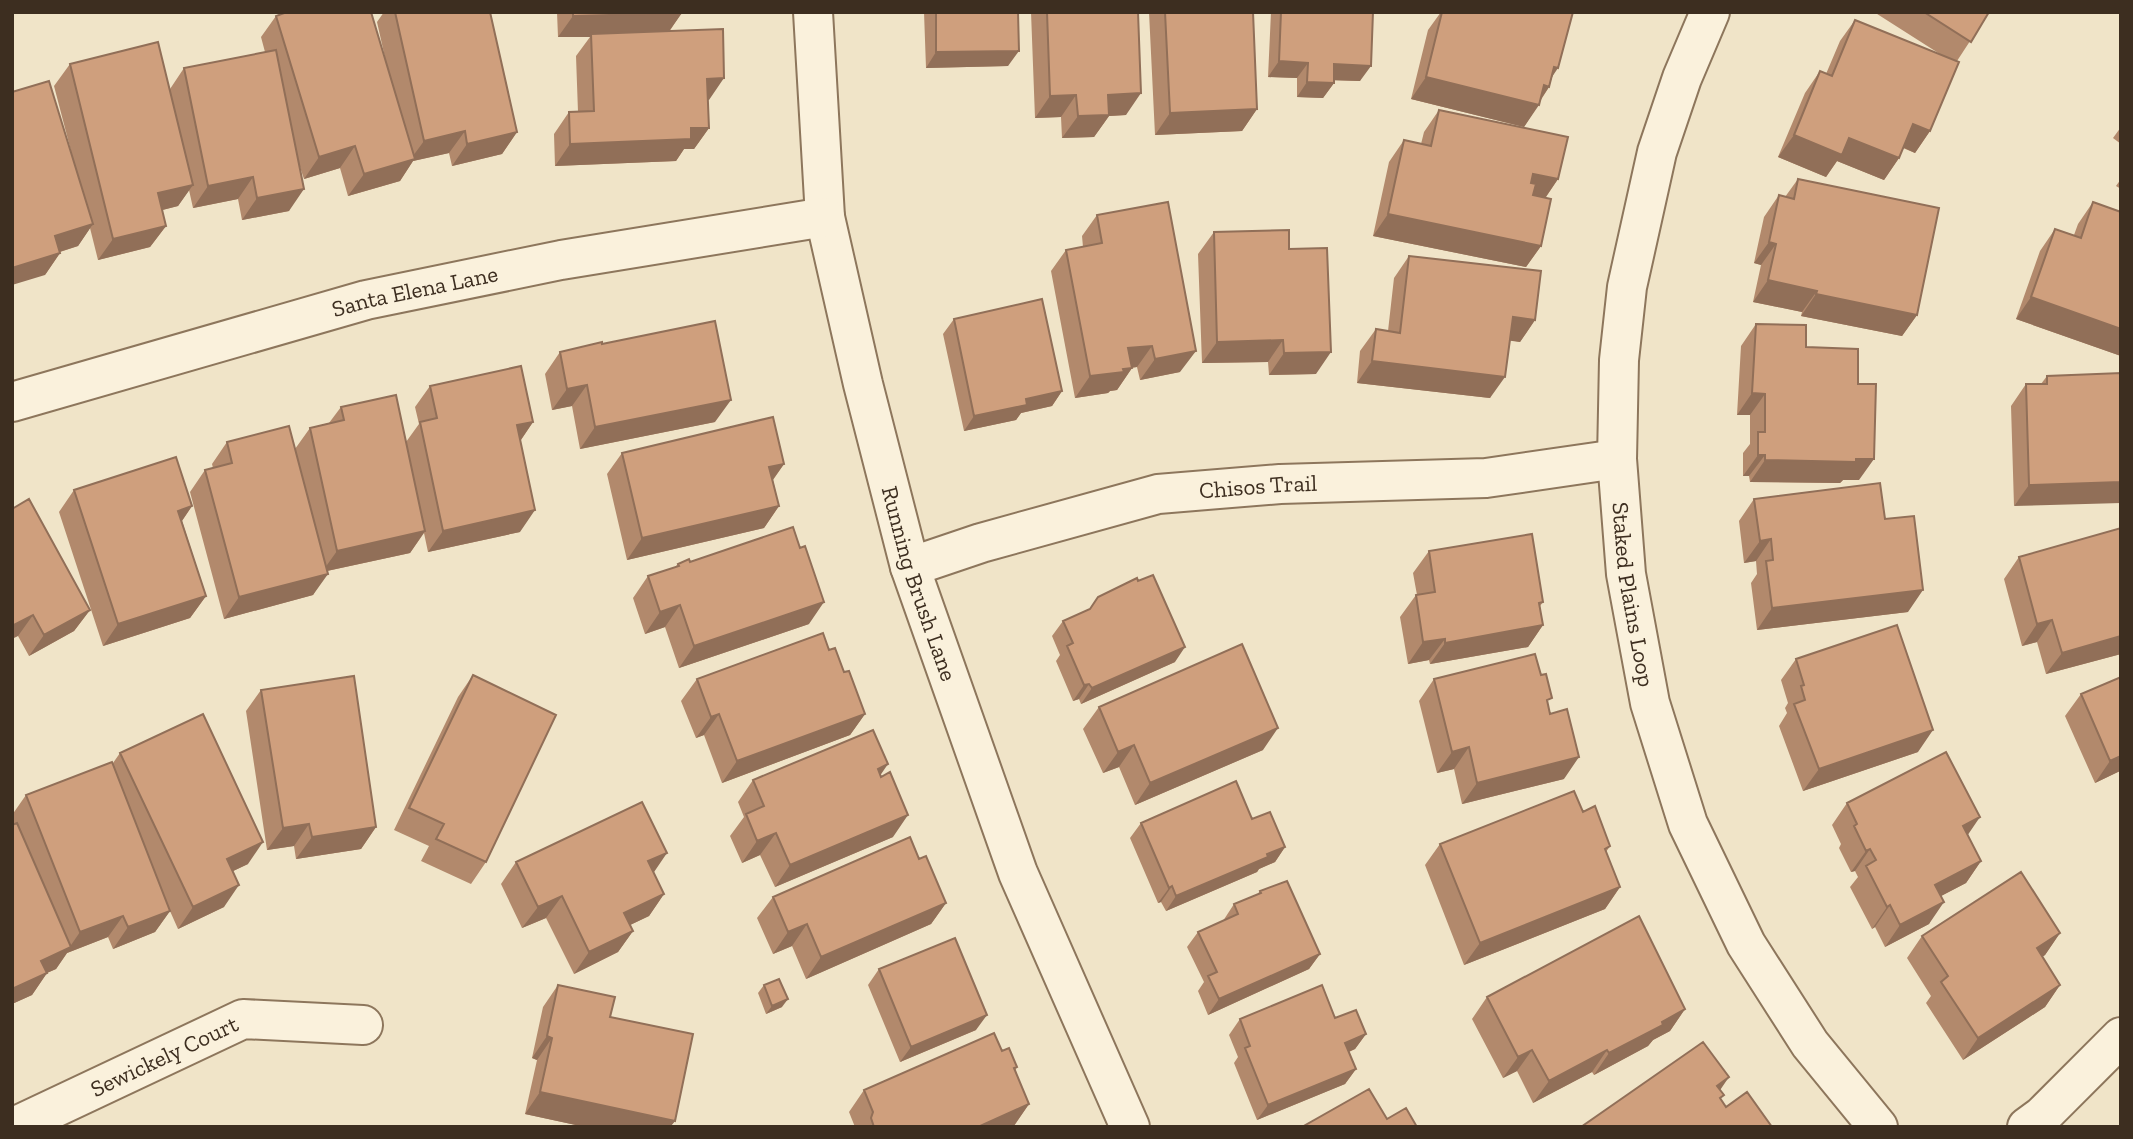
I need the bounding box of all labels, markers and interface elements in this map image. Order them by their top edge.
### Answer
street label: Santa Elena Lane [329,259,500,323]
street label: Chisos Trail [1198,469,1318,505]
street label: Running Brush Lane [876,483,963,685]
street label: Staked Plains Loop [1606,501,1661,689]
street label: Sewickely Court [86,1009,243,1103]

